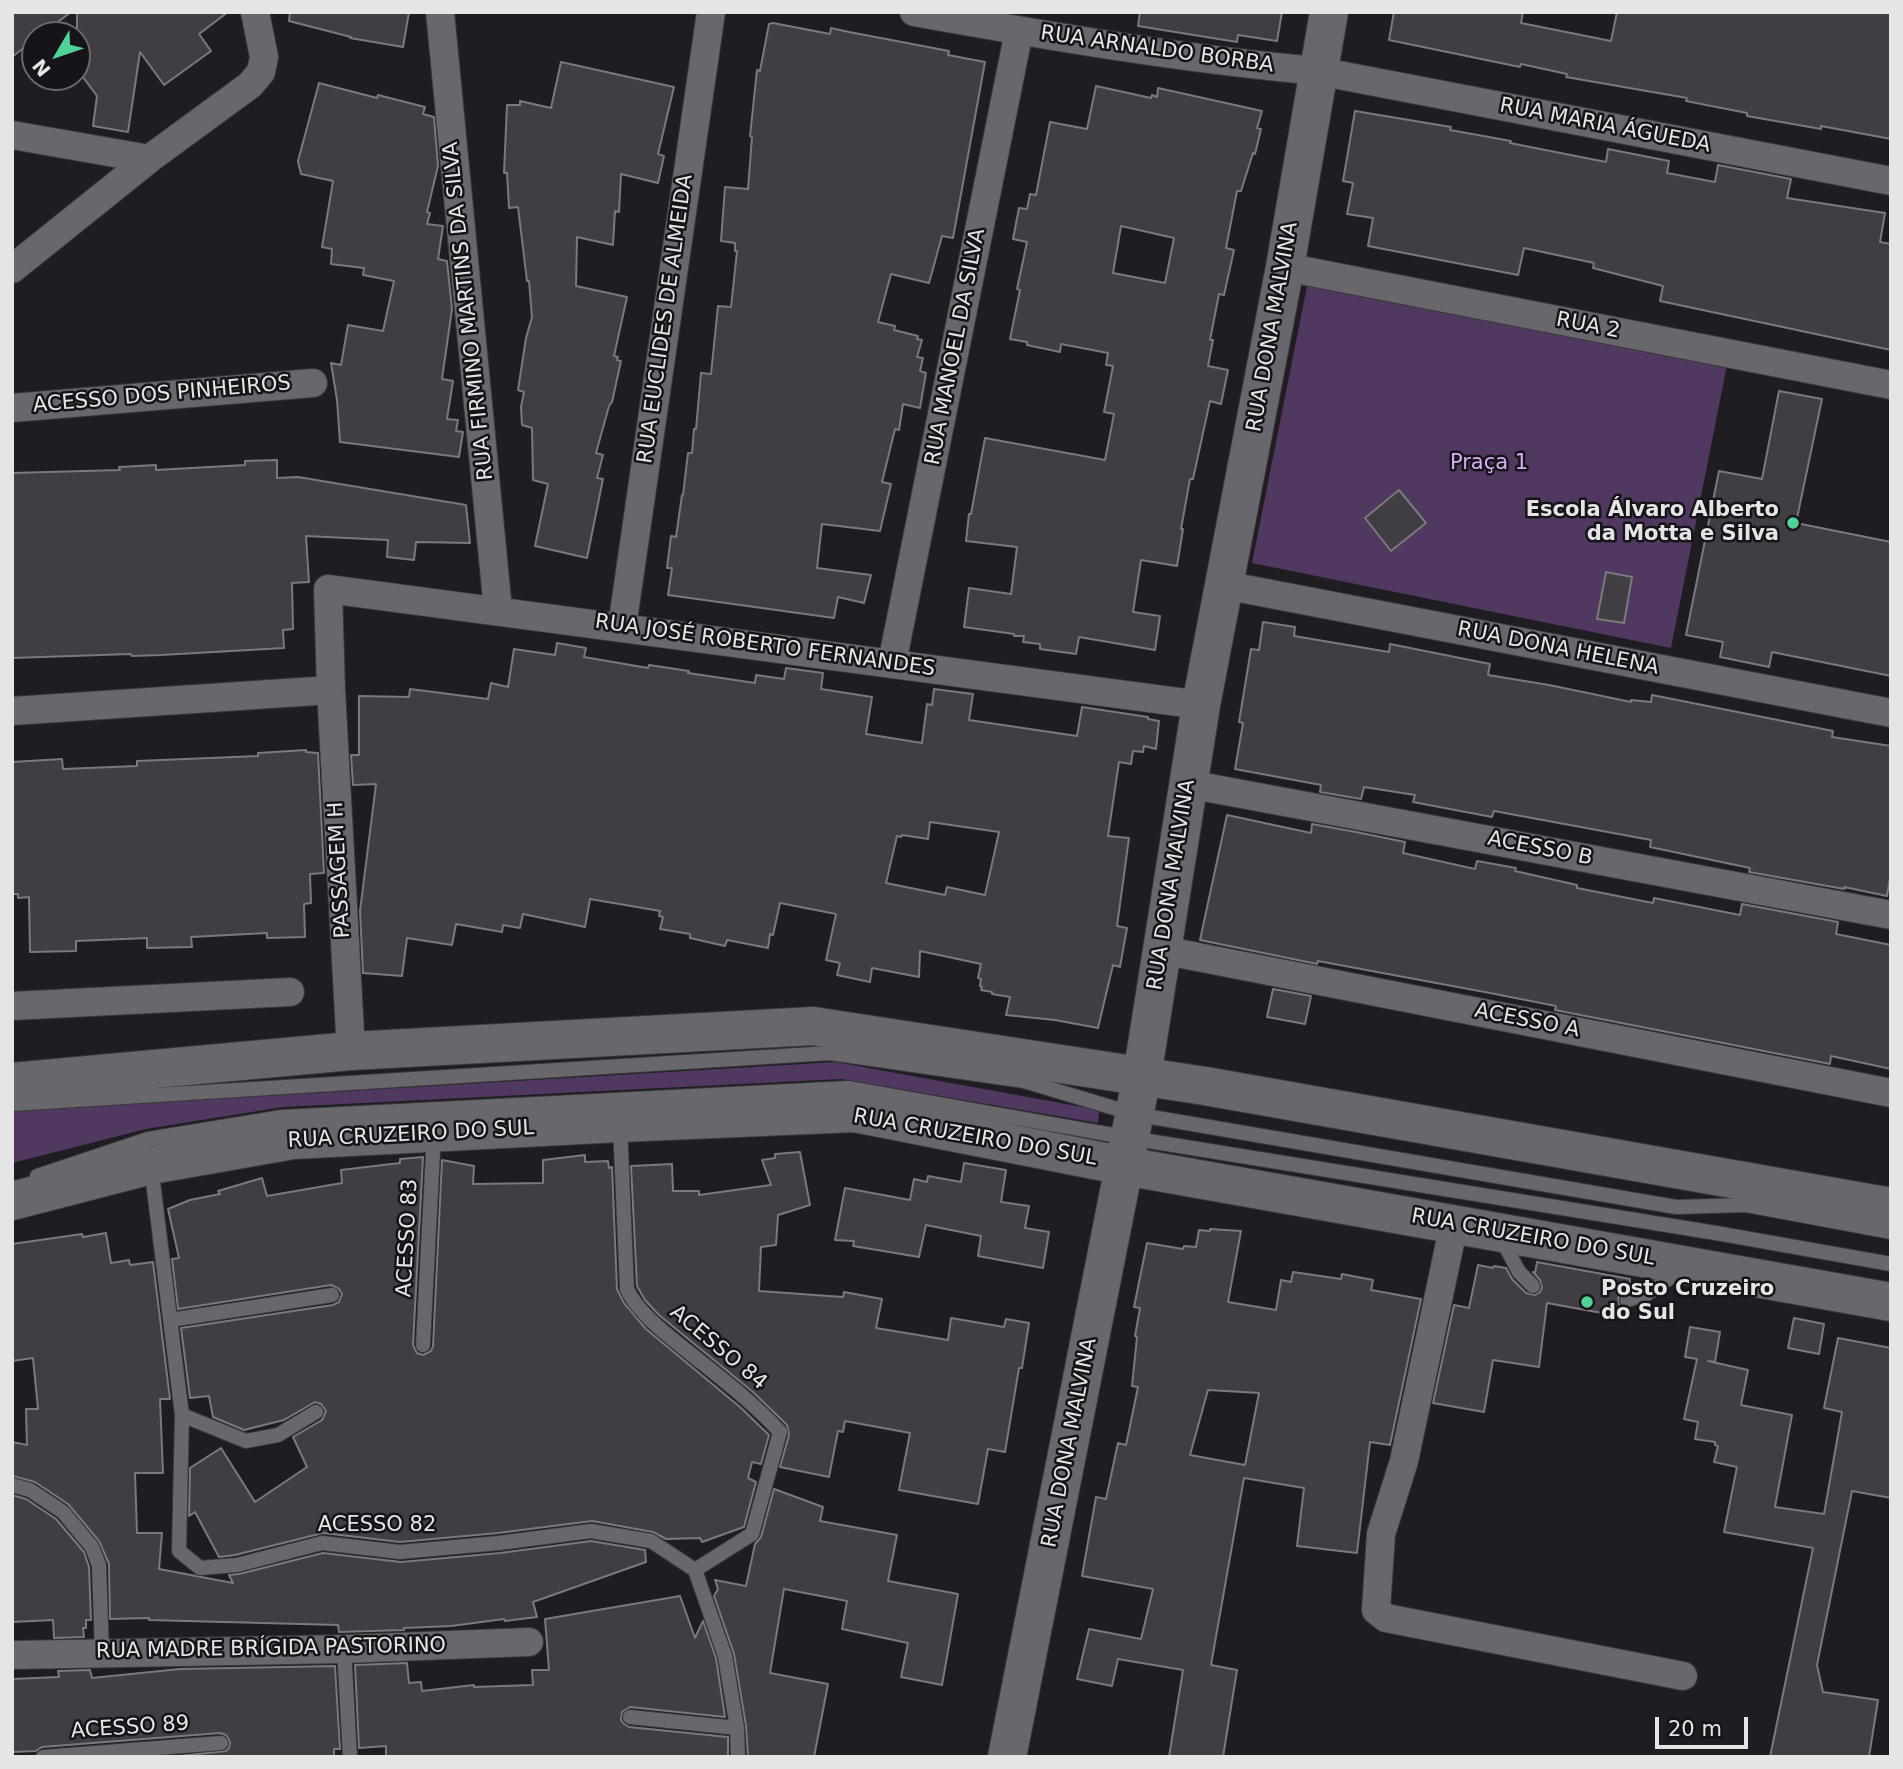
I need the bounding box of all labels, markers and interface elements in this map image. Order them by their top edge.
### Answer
north arrow [21,21,91,91]
street label: RUA ARNALDO BORBA [1039,21,1275,79]
text: N [28,55,55,81]
street label: RUA MARIA ÁGUEDA [1497,93,1713,159]
street label: RUA FIRMINO MARTINS DA SILVA [439,140,499,482]
street label: RUA EUCLIDES DE ALMEIDA [633,173,699,465]
street label: RUA DONA MALVINA [1242,220,1304,434]
street label: RUA MANOEL DA SILVA [921,227,991,467]
street label: RUA 2 [1554,307,1622,345]
street label: ACESSO DOS PINHEIROS [32,371,292,419]
park label: Praça 1 [1450,451,1528,477]
place label: Escola Álvaro Alberto da Motta e Silva [1526,498,1779,548]
marker: Escola Álvaro Alberto da Motta e Silva [1785,515,1801,531]
street label: RUA JOSÉ ROBERTO FERNANDES [593,610,937,682]
street label: RUA DONA HELENA [1455,617,1661,681]
street label: RUA DONA MALVINA [1143,778,1201,992]
street label: PASSAGEM H [324,801,356,939]
street label: ACESSO B [1485,826,1595,872]
street label: ACESSO A [1472,999,1582,1043]
street label: RUA CRUZEIRO DO SUL [851,1104,1099,1172]
street label: RUA CRUZEIRO DO SUL [287,1116,535,1154]
street label: ACESSO 83 [392,1178,424,1298]
street label: RUA CRUZEIRO DO SUL [1409,1204,1657,1272]
place label: Posto Cruzeiro do Sul [1601,1277,1774,1327]
marker: Posto Cruzeiro do Sul [1579,1294,1595,1310]
street label: ACESSO 84 [665,1300,771,1396]
street label: RUA DONA MALVINA [1037,1336,1103,1550]
street label: ACESSO 82 [318,1513,436,1539]
street label: RUA MADRE BRÍGIDA PASTORINO [96,1633,446,1665]
scale bar [1658,1702,1751,1746]
street label: ACESSO 89 [70,1711,190,1745]
text: 20 m [1668,1717,1722,1741]

